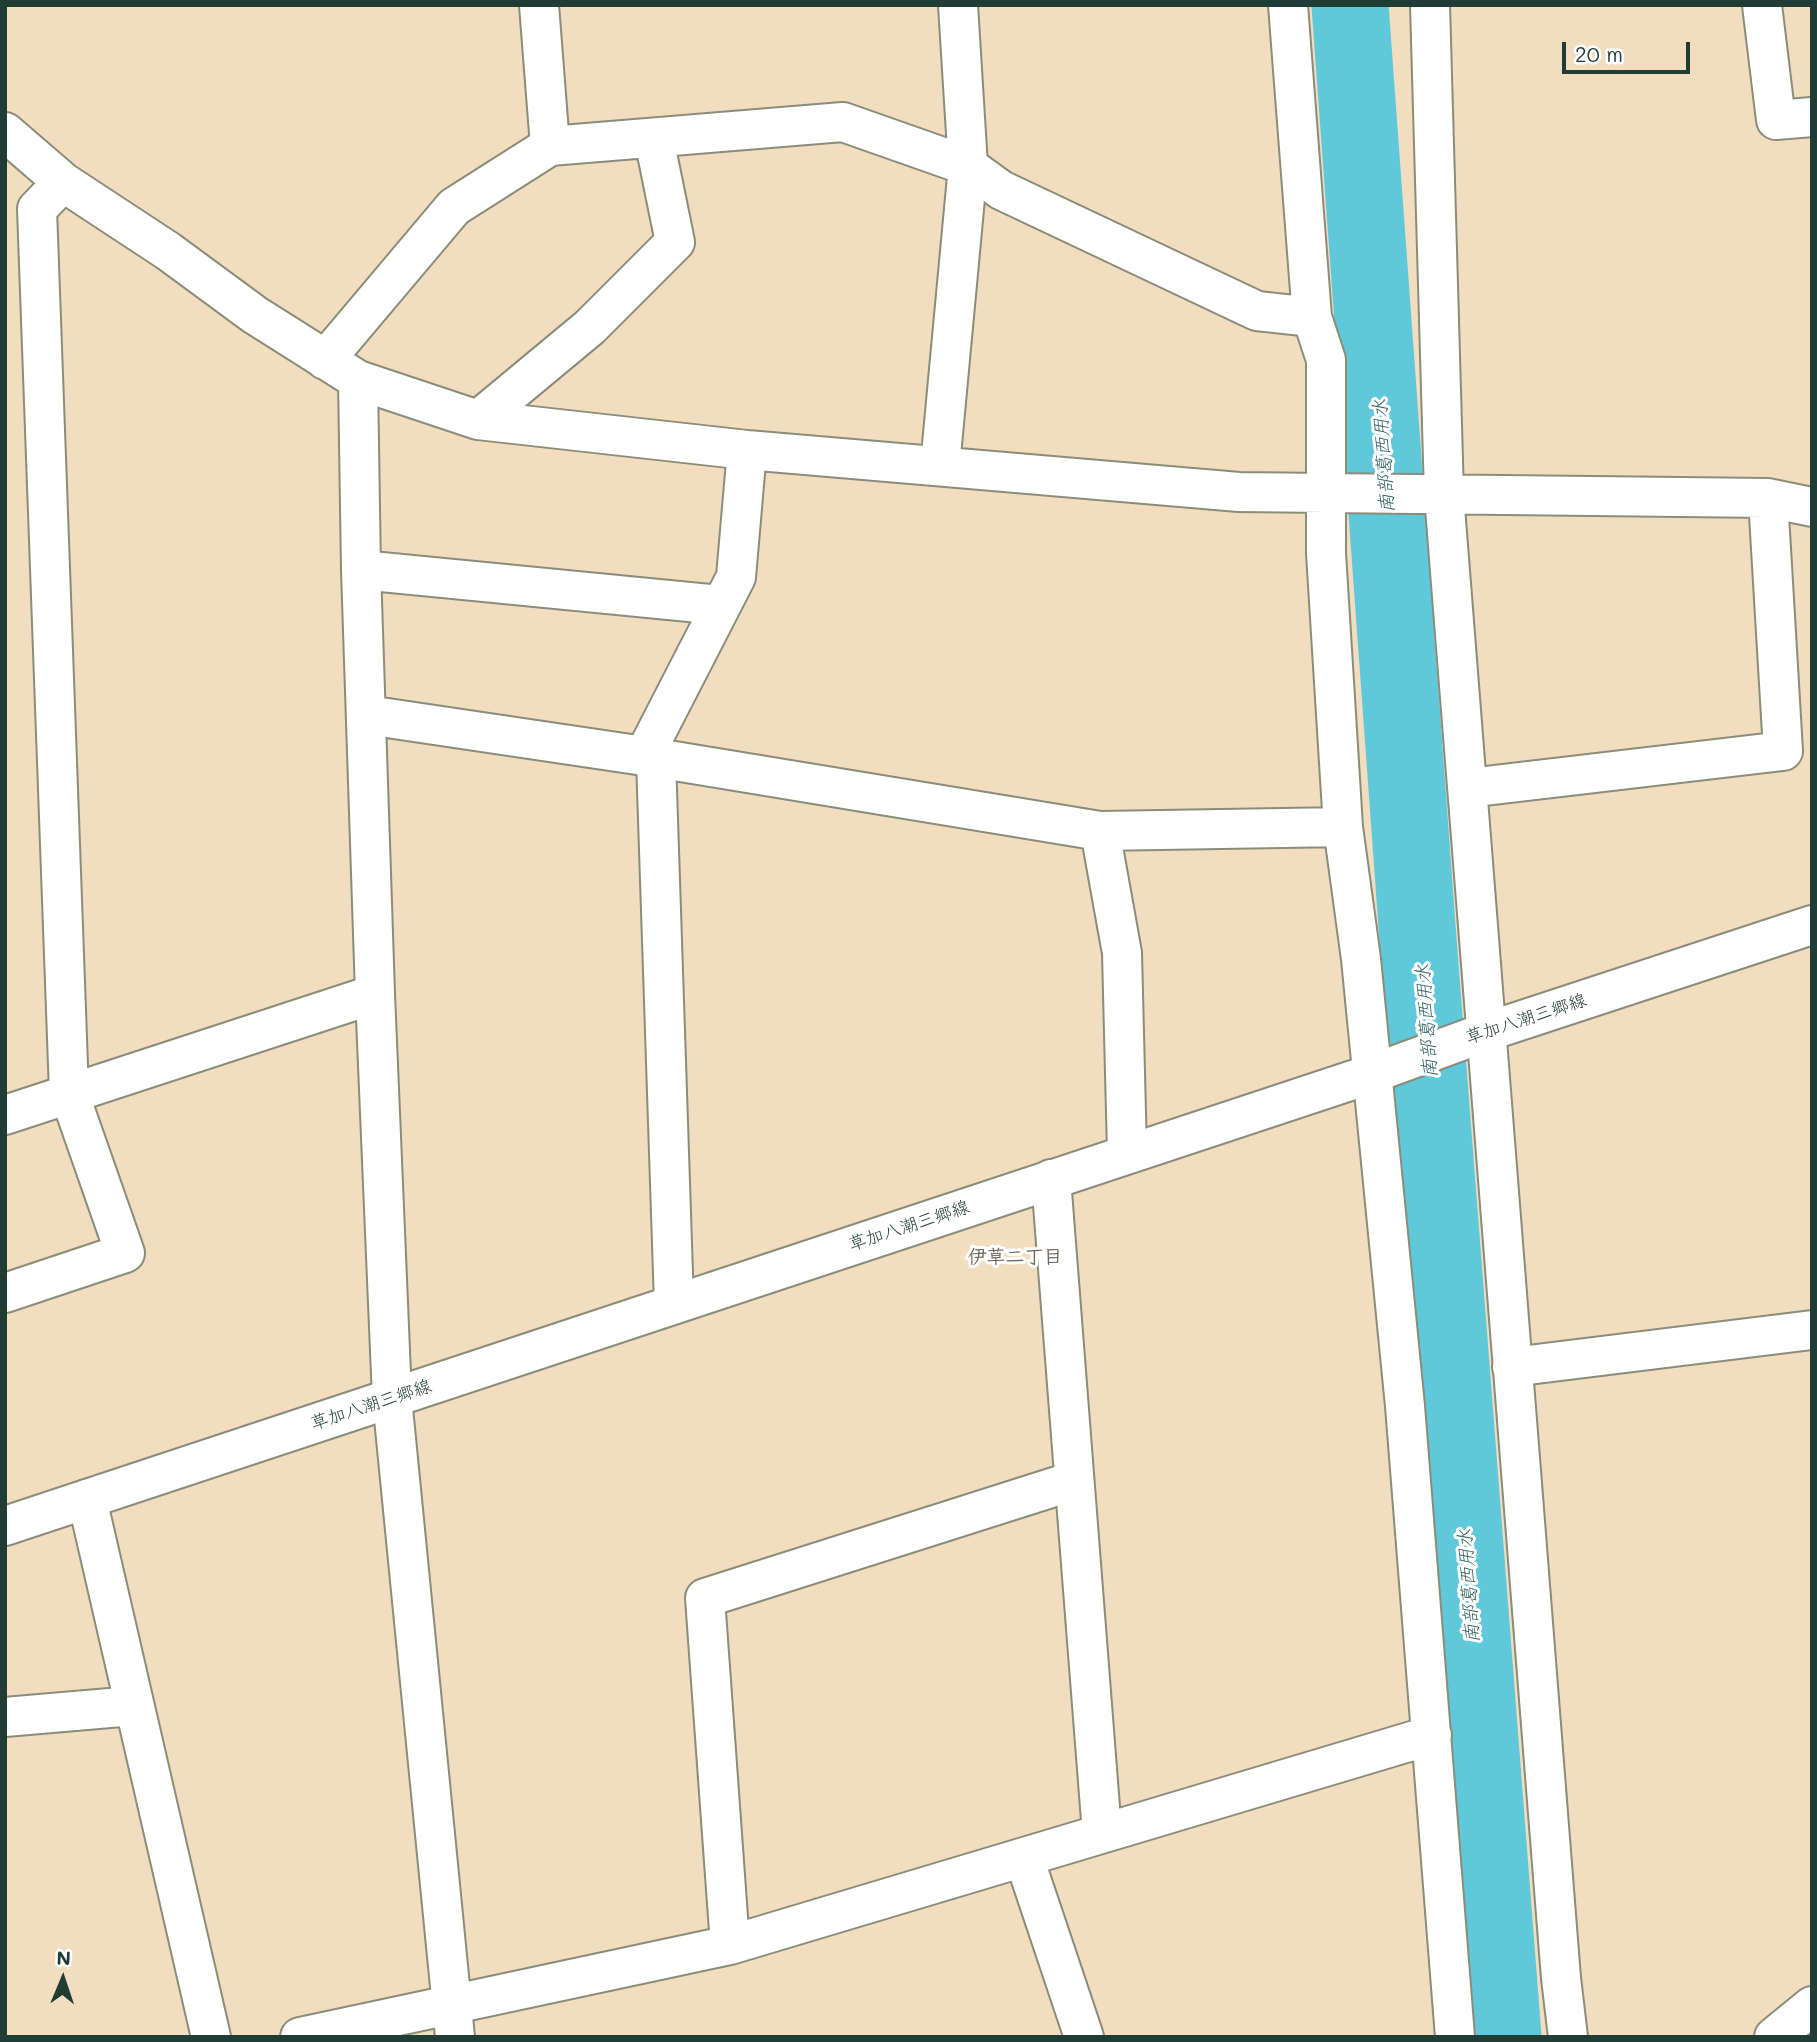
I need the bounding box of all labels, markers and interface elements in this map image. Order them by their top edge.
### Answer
scale bar [1565,28,1693,72]
text: 20 m [1575,40,1623,67]
water label: 南部葛西用水 [1369,398,1399,514]
water label: 南部葛西用水 [1412,963,1442,1079]
street label: 草加八潮三郷線 [1463,989,1589,1049]
street label: 草加八潮三郷線 [846,1196,972,1256]
district label: 伊草二丁目 [968,1246,1062,1268]
street label: 草加八潮三郷線 [308,1375,434,1435]
water label: 南部葛西用水 [1454,1528,1484,1644]
north arrow [28,1944,98,2014]
text: N [56,1945,71,1970]

